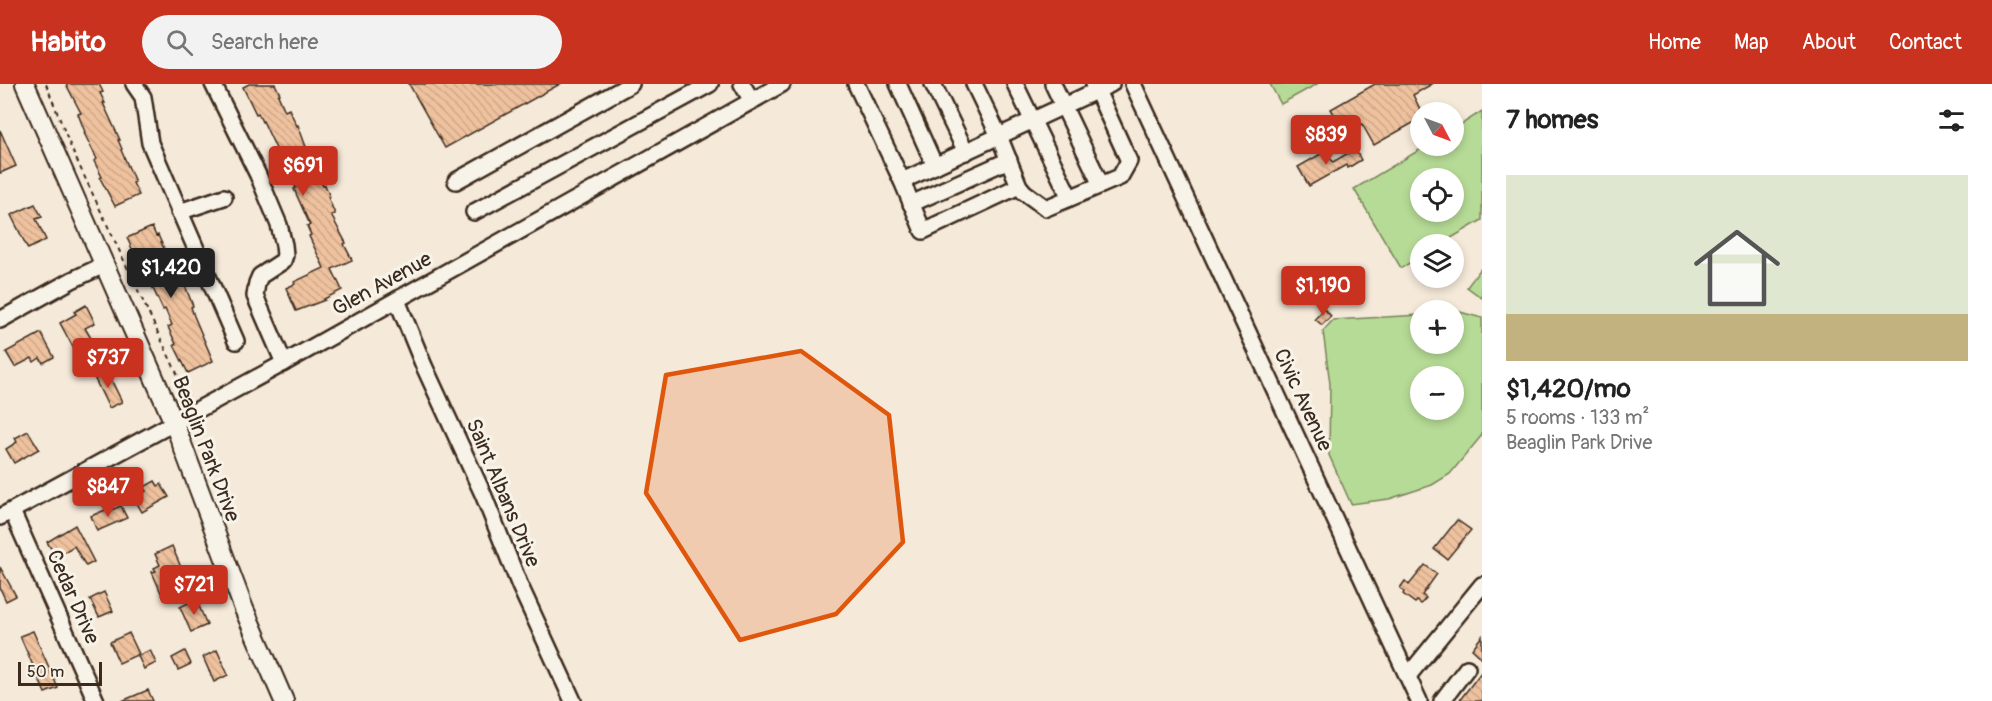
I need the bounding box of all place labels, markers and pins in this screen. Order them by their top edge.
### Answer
pin: $839 [1290,115,1362,166]
pin: $691 [267,146,339,197]
pin: $1,420 [122,248,220,299]
pin: $1,190 [1274,266,1372,317]
pin: $737 [72,338,144,389]
pin: $847 [72,467,144,518]
pin: $721 [158,565,230,616]

